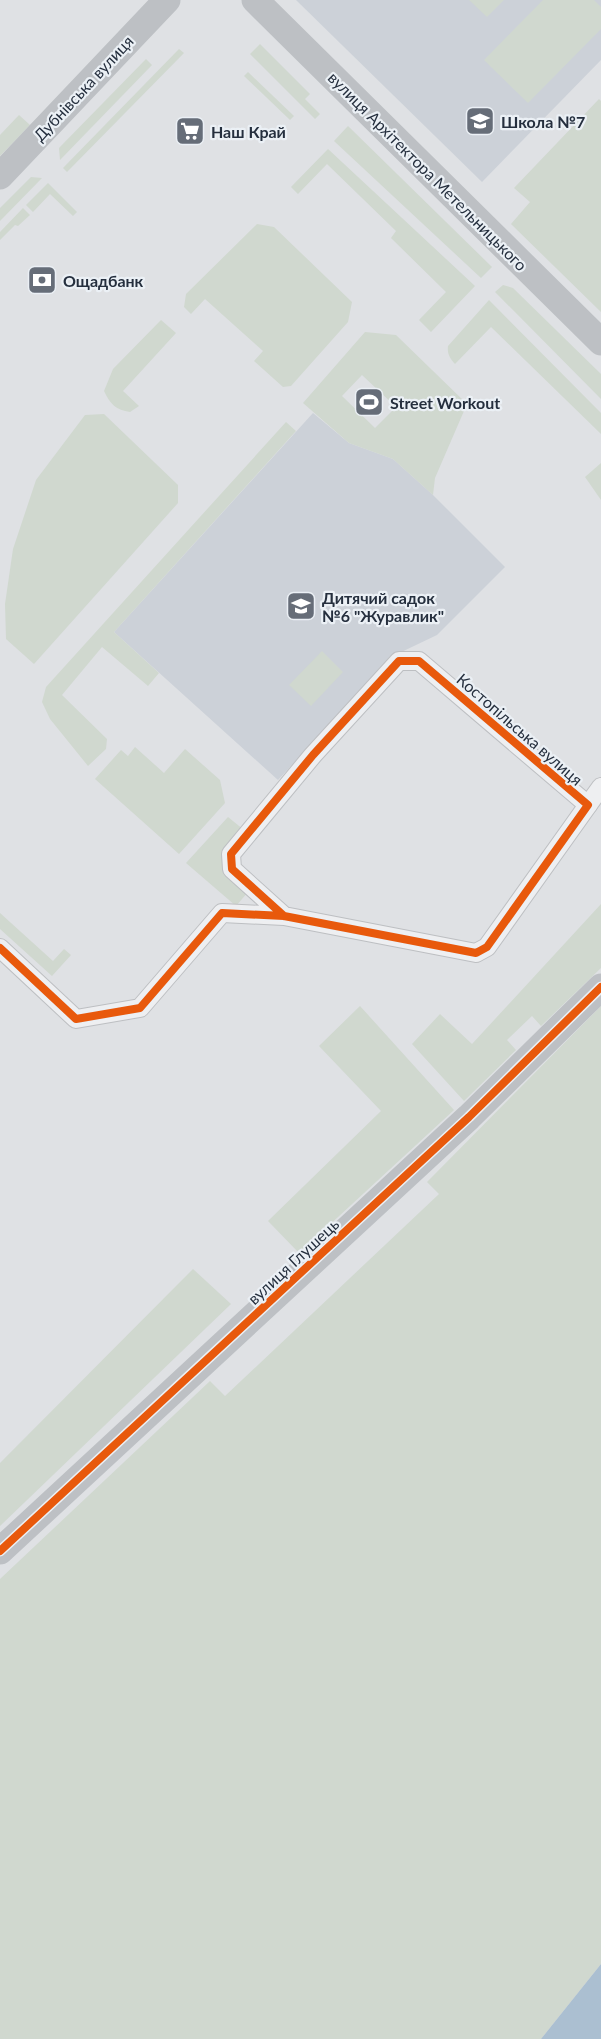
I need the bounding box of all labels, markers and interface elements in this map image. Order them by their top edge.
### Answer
street label: Дубнівська вулиця [29,31,137,145]
street label: вулиця Архітектора Метельницького [325,68,531,274]
school or university icon: Школа №7 [464,105,496,137]
place label: Школа №7 [501,112,585,131]
supermarket icon: Наш Край [174,115,206,147]
place label: Наш Край [211,122,286,141]
bank icon: Ощадбанк [26,264,58,296]
place label: Ощадбанк [63,271,144,290]
sports icon: Street Workout [353,386,385,418]
place label: Street Workout [390,393,500,412]
place label: Дитячий садок №6 "Журавлик" [322,588,444,625]
school or university icon: Дитячий садок №6 "Журавлик" [285,590,317,622]
street label: Костопільська вулиця [453,669,587,789]
street label: вулиця Глушець [244,1214,343,1308]

